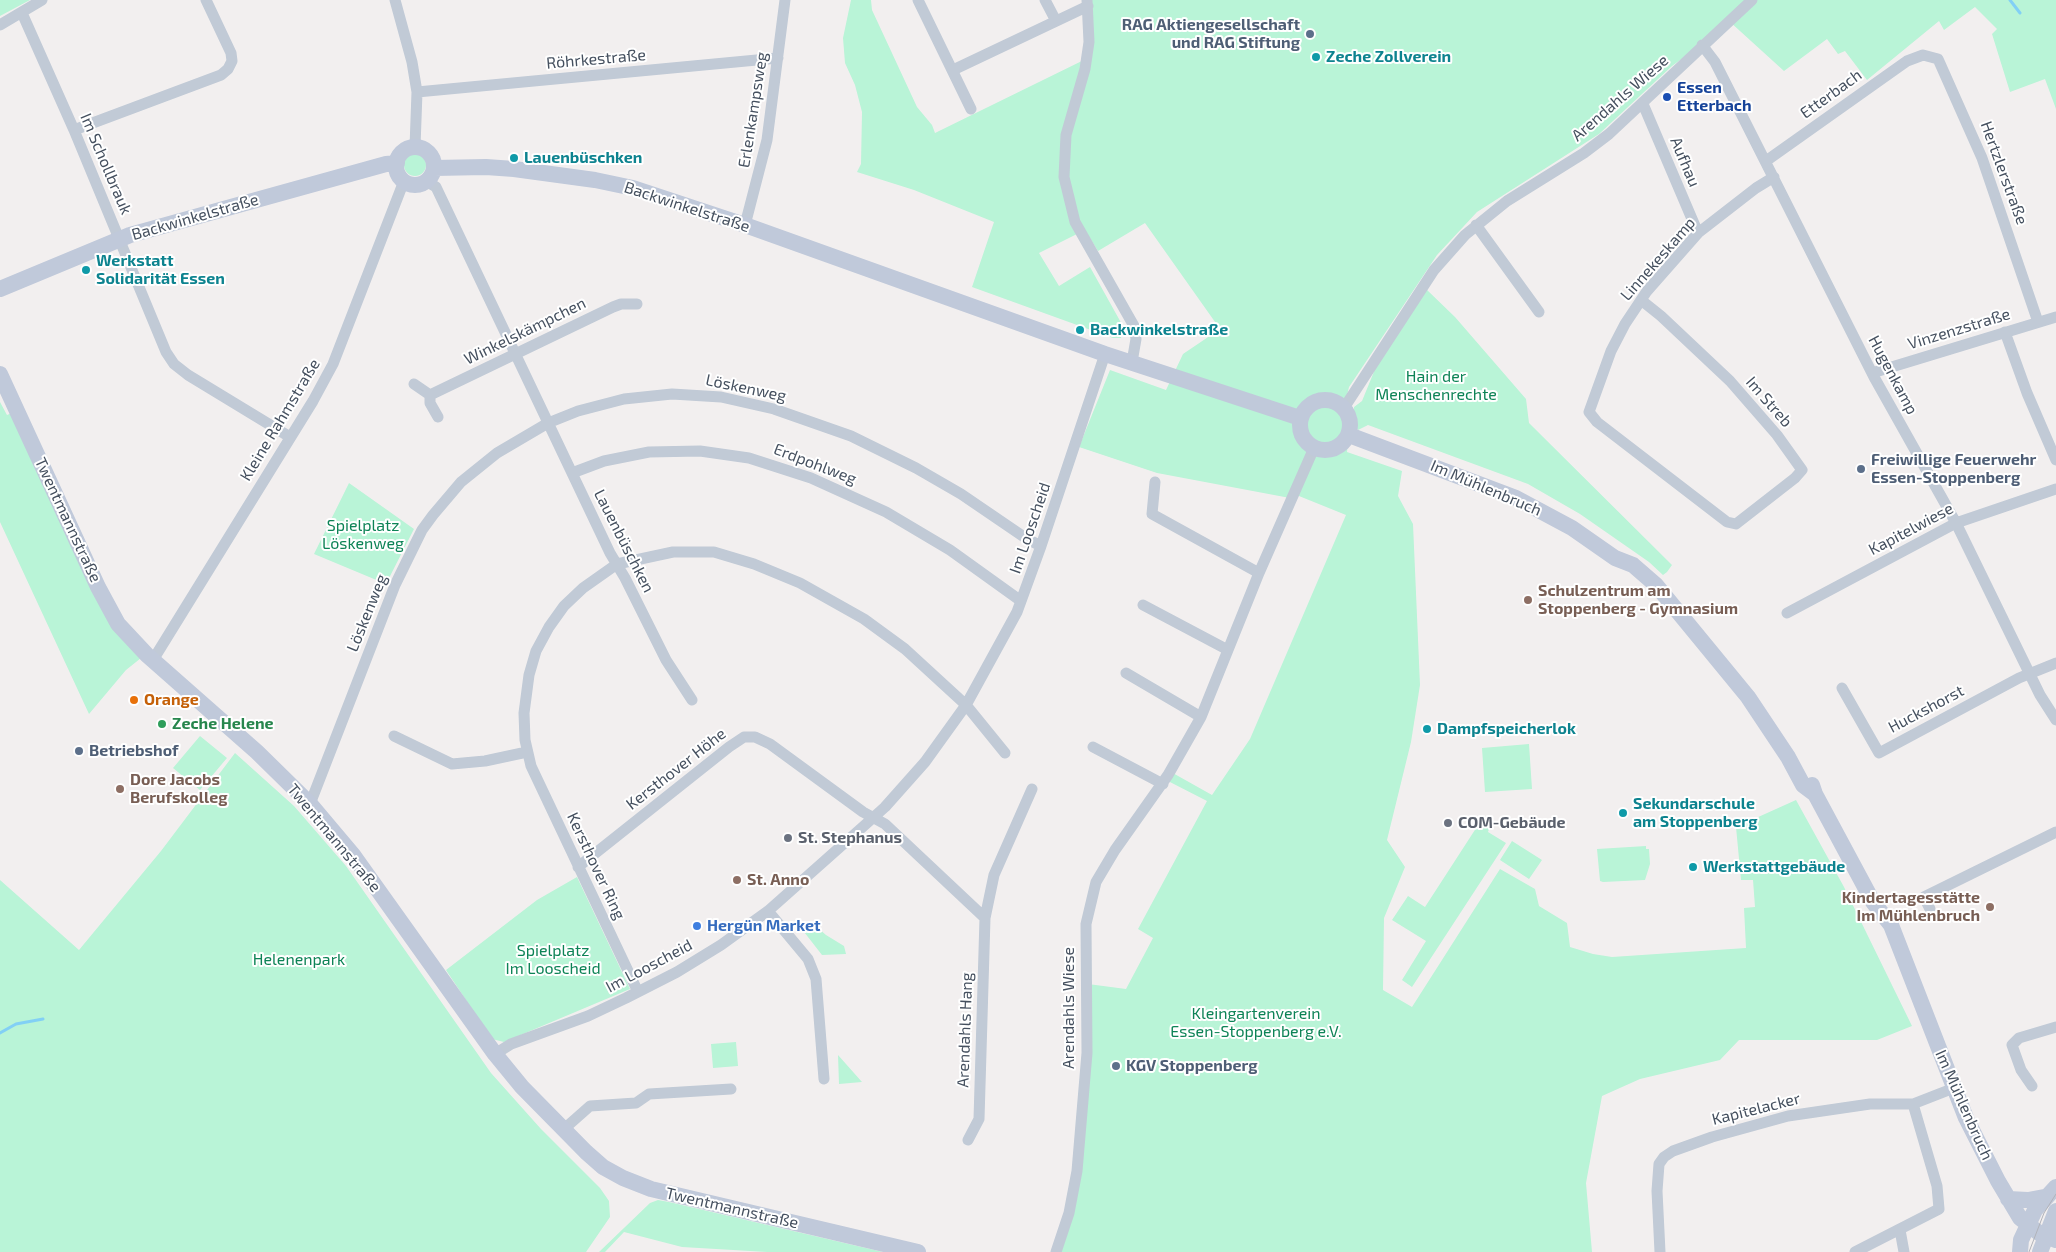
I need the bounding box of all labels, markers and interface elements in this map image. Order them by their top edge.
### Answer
place label: RAG Aktiengesellschaft und RAG Stiftung [1122,15,1300,53]
marker: RAG Aktiengesellschaft und RAG Stiftung [1304,28,1316,40]
street label: Röhrkestraße [545,45,647,73]
place label: Zeche Zollverein [1326,47,1451,67]
street label: Erlenkampsweg [734,51,772,169]
marker: Zeche Zollverein [1310,51,1322,63]
street label: Arendahls Wiese [1568,51,1672,145]
street label: Etterbach [1797,65,1865,123]
place label: Essen Etterbach [1677,78,1752,116]
marker: Essen Etterbach [1661,91,1673,103]
street label: Im Schollbrauk [76,111,136,217]
street label: Hertzlerstraße [1976,119,2032,227]
street label: Aufhau [1666,134,1704,190]
place label: Lauenbüschken [524,148,642,168]
marker: Lauenbüschken [508,152,520,164]
street label: Backwinkelstraße [622,178,752,236]
street label: Backwinkelstraße [129,190,261,244]
street label: Linnekeskamp [1617,213,1699,305]
place label: Werkstatt Solidarität Essen [96,251,225,289]
marker: Werkstatt Solidarität Essen [80,264,92,276]
street label: Winkelskämpchen [461,293,589,369]
street label: Vinzenzstraße [1906,304,2012,354]
place label: Backwinkelstraße [1090,320,1228,340]
marker: Backwinkelstraße [1074,324,1086,336]
street label: Hugenkamp [1864,332,1922,418]
street label: Kleine Rahmstraße [236,355,324,485]
park label: Hain der Menschenrechte [1375,367,1497,405]
street label: Löskenweg [704,370,788,406]
street label: Im Streb [1742,373,1796,431]
street label: Erdpohlweg [771,439,859,489]
place label: Freiwillige Feuerwehr Essen-Stoppenberg [1871,450,2036,488]
street label: Twentmannstraße [31,455,105,585]
street label: Im Mühlenbruch [1428,456,1544,520]
marker: Freiwillige Feuerwehr Essen-Stoppenberg [1855,463,1867,475]
street label: Im Looscheid [1005,480,1055,576]
street label: Lauenbüschken [590,486,658,596]
street label: Kapitelwiese [1865,499,1957,559]
park label: Spielplatz Löskenweg [322,516,404,554]
street label: Löskenweg [343,571,391,655]
place label: Schulzentrum am Stoppenberg - Gymnasium [1538,581,1738,619]
marker: Schulzentrum am Stoppenberg - Gymnasium [1522,594,1534,606]
street label: Huckshorst [1885,681,1967,737]
place label: Orange [144,690,199,710]
marker: Orange [128,694,140,706]
place label: Zeche Helene [172,714,274,734]
marker: Zeche Helene [156,718,168,730]
place label: Dampfspeicherlok [1437,719,1576,739]
marker: Dampfspeicherlok [1421,723,1433,735]
street label: Kersthover Höhe [622,724,730,814]
place label: Betriebshof [89,741,179,761]
marker: Betriebshof [73,745,85,757]
place label: Dore Jacobs Berufskolleg [130,770,227,808]
street label: Twentmannstraße [283,780,385,896]
marker: Dore Jacobs Berufskolleg [114,783,126,795]
place label: Sekundarschule am Stoppenberg [1633,794,1757,832]
marker: Sekundarschule am Stoppenberg [1617,807,1629,819]
street label: Kersthover Ring [563,809,629,923]
place label: COM-Gebäude [1458,813,1566,833]
marker: COM-Gebäude [1442,817,1454,829]
place label: St. Stephanus [798,828,902,848]
marker: St. Stephanus [782,832,794,844]
place label: Werkstattgebäude [1703,857,1845,877]
marker: Werkstattgebäude [1687,861,1699,873]
place label: St. Anno [747,870,809,890]
marker: St. Anno [731,874,743,886]
place label: Kindertagesstätte Im Mühlenbruch [1842,888,1980,926]
marker: Kindertagesstätte Im Mühlenbruch [1984,901,1996,913]
place label: Hergün Market [707,916,821,936]
marker: Hergün Market [691,920,703,932]
street label: Im Looscheid [603,935,695,997]
park label: Spielplatz Im Looscheid [505,941,601,979]
street label: Arendahls Wiese [1059,947,1079,1069]
park label: Helenenpark [253,950,345,970]
street label: Arendahls Hang [953,972,977,1088]
park label: Kleingartenverein Essen-Stoppenberg e.V. [1170,1004,1342,1042]
street label: Im Mühlenbruch [1931,1047,1997,1163]
place label: KGV Stoppenberg [1126,1056,1258,1076]
marker: KGV Stoppenberg [1110,1060,1122,1072]
street label: Kapitelacker [1710,1089,1802,1129]
street label: Twentmannstraße [664,1183,800,1233]

